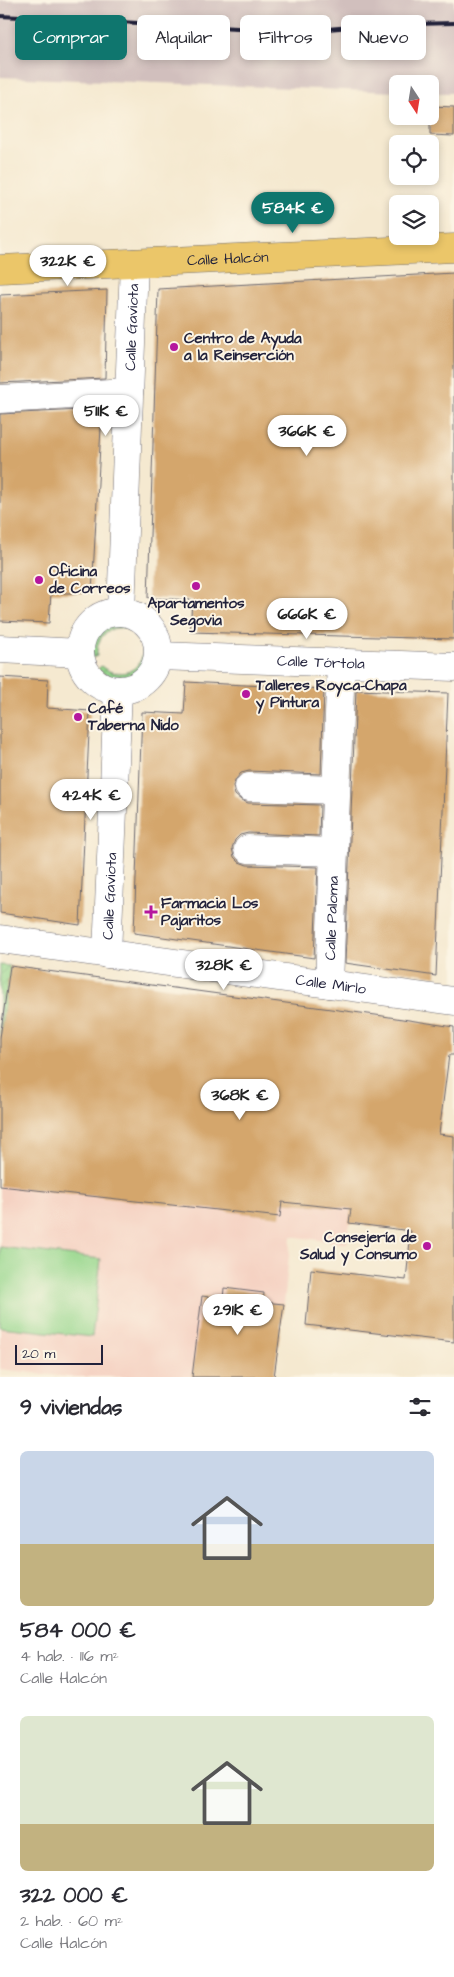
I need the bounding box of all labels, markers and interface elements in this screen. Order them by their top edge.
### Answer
chip: Comprar [15,15,127,60]
chip: Alquilar [137,15,230,60]
chip: Filtros [240,15,331,60]
chip: Nuevo [341,15,426,60]
north arrow [389,75,439,125]
map controls [389,75,439,245]
button: locate [389,135,439,185]
pin: 584K € [252,192,334,234]
button: layers [389,195,439,245]
text: 584K € [262,197,324,219]
pin: 322K € [27,244,109,287]
street label: Calle Halcón [186,246,270,271]
text: 322K € [40,250,96,272]
street label: Calle Gaviota [119,283,144,371]
place label: Centro de Ayuda a la Reinserción [183,328,302,366]
marker: Centro de Ayuda a la Reinserción [168,341,180,353]
pin: 511K € [65,394,147,437]
text: 511K € [84,400,128,422]
pin: 366K € [266,414,348,457]
text: 366K € [278,420,336,442]
place label: Oficina de Correos [48,561,131,599]
marker: Oficina de Correos [33,574,45,586]
marker: Apartamentos Segovia [190,580,202,592]
place label: Apartamentos Segovia [148,593,245,633]
pin: 666K € [266,598,348,640]
text: 666K € [278,603,336,625]
street label: Calle Tórtola [277,650,365,674]
place label: Talleres Royca-Chapa y Pintura [255,675,407,714]
marker: Talleres Royca-Chapa y Pintura [240,688,252,700]
place label: Café Taberna Nido [87,698,179,736]
marker: Café Taberna Nido [72,711,84,723]
pin: 424K € [50,778,132,821]
text: 424K € [61,784,121,806]
street label: Calle Gaviota [97,852,122,940]
street label: Calle Paloma [319,875,344,961]
place label: Farmacia Los Pajaritos [161,893,259,931]
marker: Farmacia Los Pajaritos [145,906,157,918]
pin: 328K € [183,948,265,991]
text: 328K € [196,954,252,976]
street label: Calle Mirlo [294,969,368,999]
pin: 368K € [199,1078,281,1121]
text: 368K € [211,1084,269,1106]
place label: Consejería de Salud y Consumo [299,1227,418,1266]
marker: Consejería de Salud y Consumo [421,1240,433,1252]
pin: 291K € [197,1294,279,1336]
text: 291K € [213,1299,263,1321]
scale bar [15,1342,102,1365]
text: 20 m [22,1344,55,1364]
text: 9 viviendas [20,1393,122,1422]
icon: filters [406,1393,434,1421]
icon: home [182,1483,272,1573]
text: 584 000 € [20,1616,136,1645]
text: 4 hab. · 116 m² [20,1645,119,1667]
text: Calle Halcón [20,1667,107,1689]
icon: home [182,1748,272,1838]
text: 322 000 € [20,1881,128,1910]
text: 2 hab. · 60 m² [20,1910,123,1932]
text: Calle Halcón [20,1932,107,1954]

